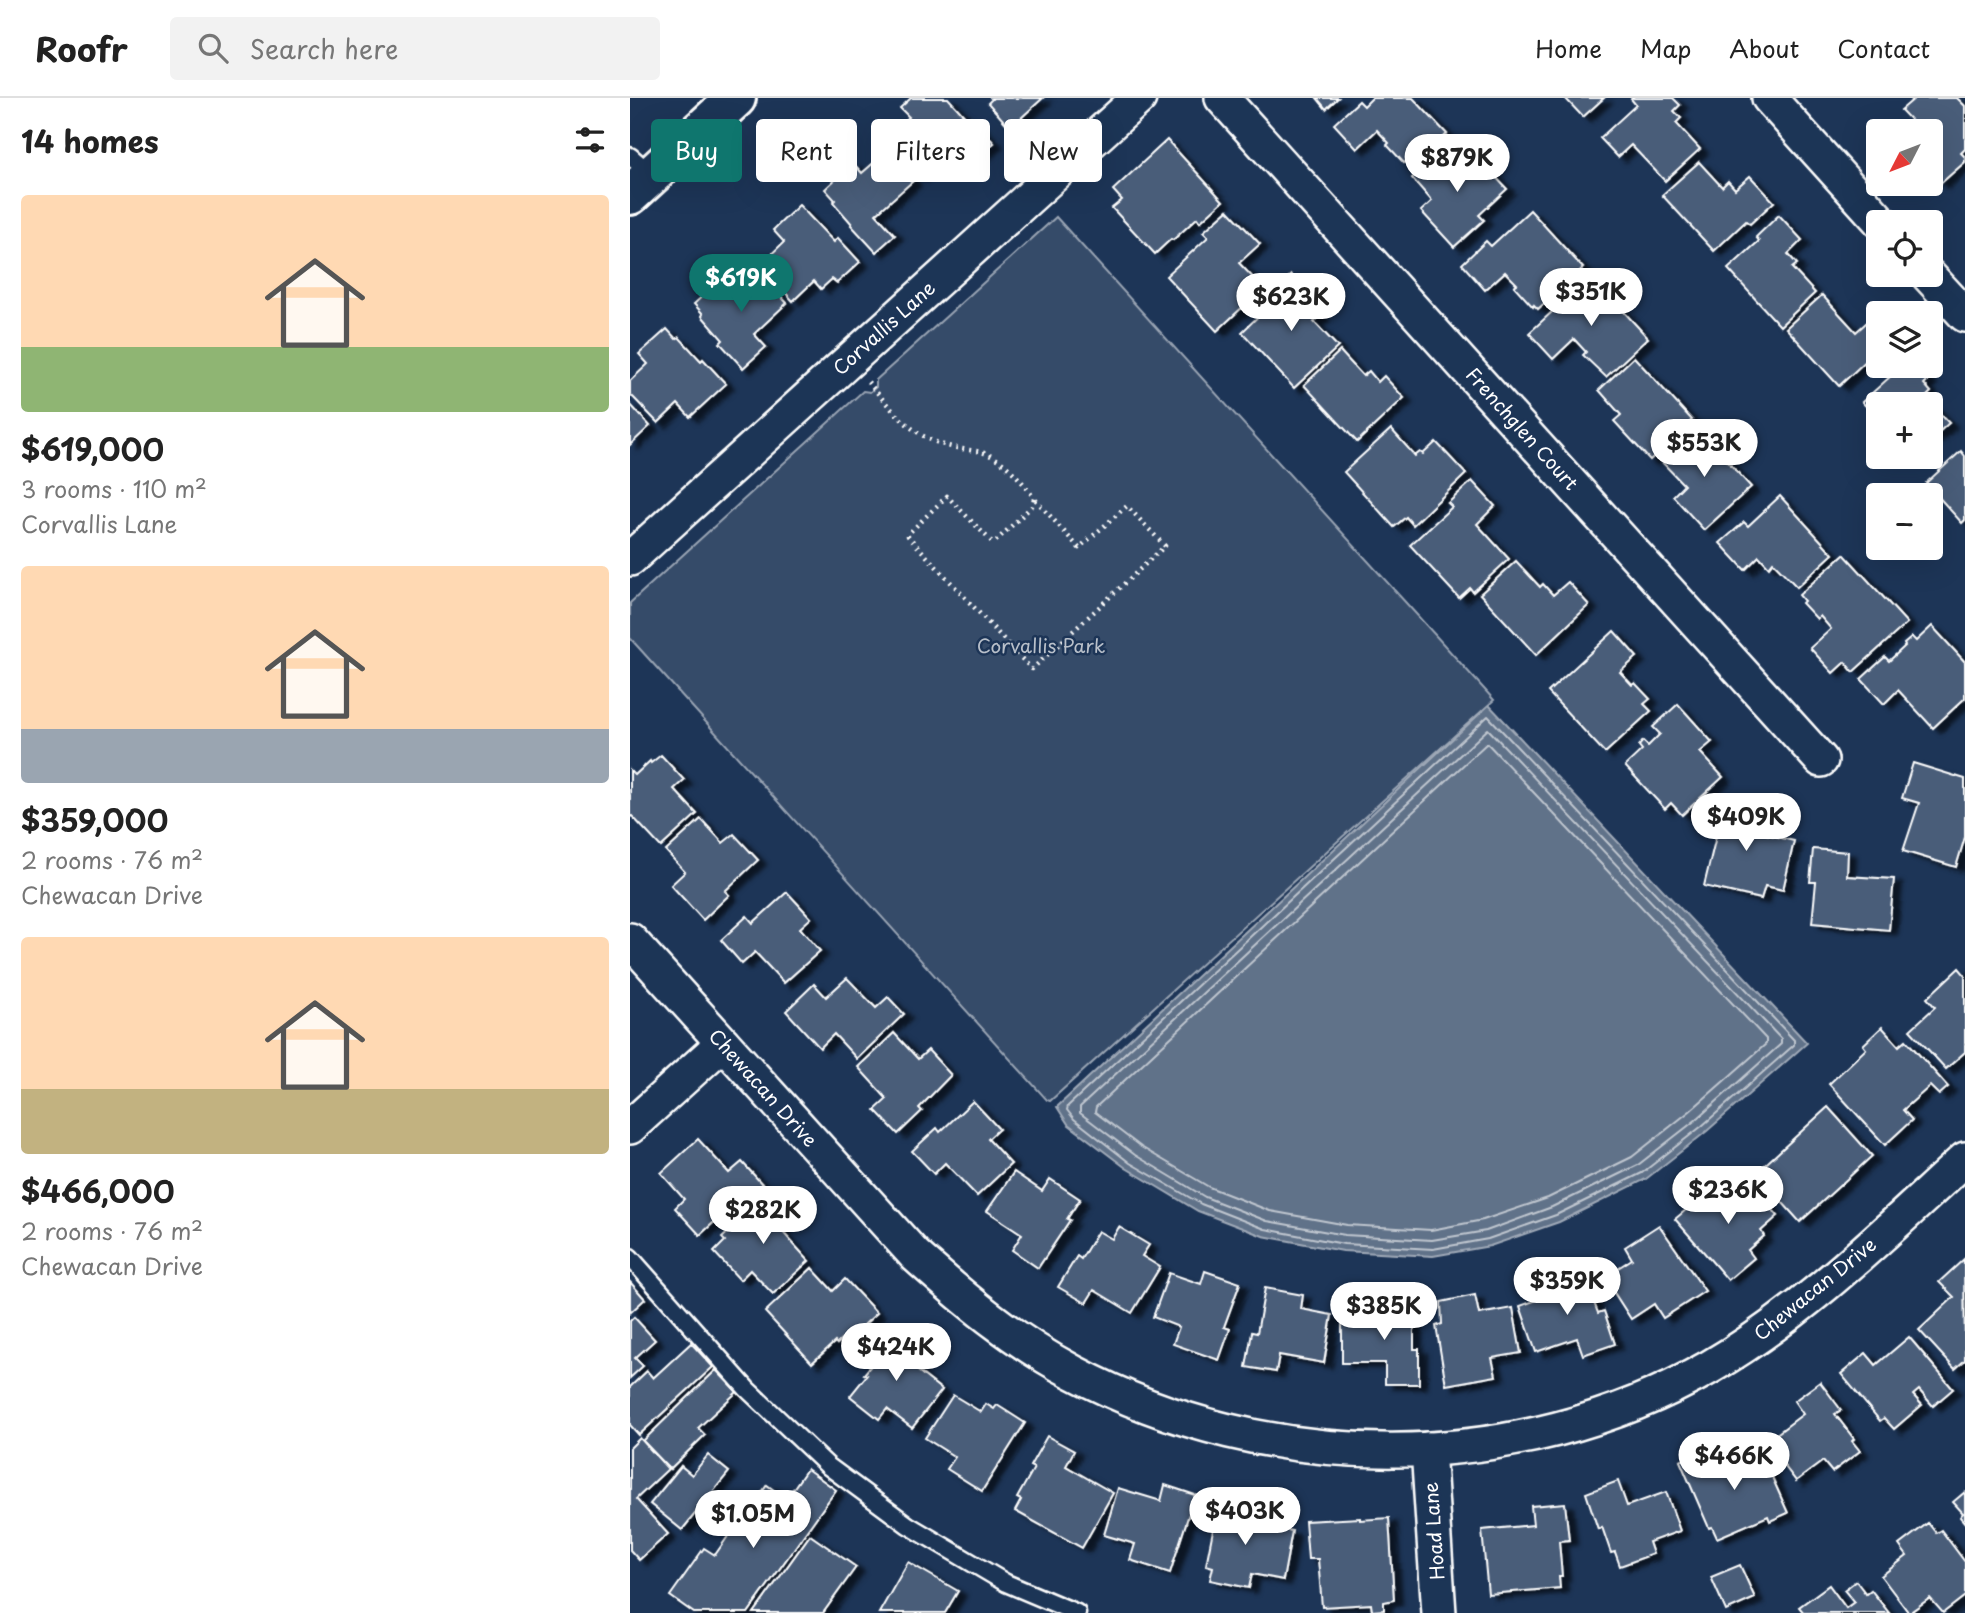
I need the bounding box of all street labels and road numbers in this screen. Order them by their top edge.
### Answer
street label: Corvallis Lane [826,274,941,381]
street label: Frenchglen Court [1460,361,1586,496]
street label: Chewacan Drive [703,1022,824,1153]
street label: Chewacan Drive [1747,1230,1882,1346]
street label: Hoad Lane [1416,1481,1450,1581]

